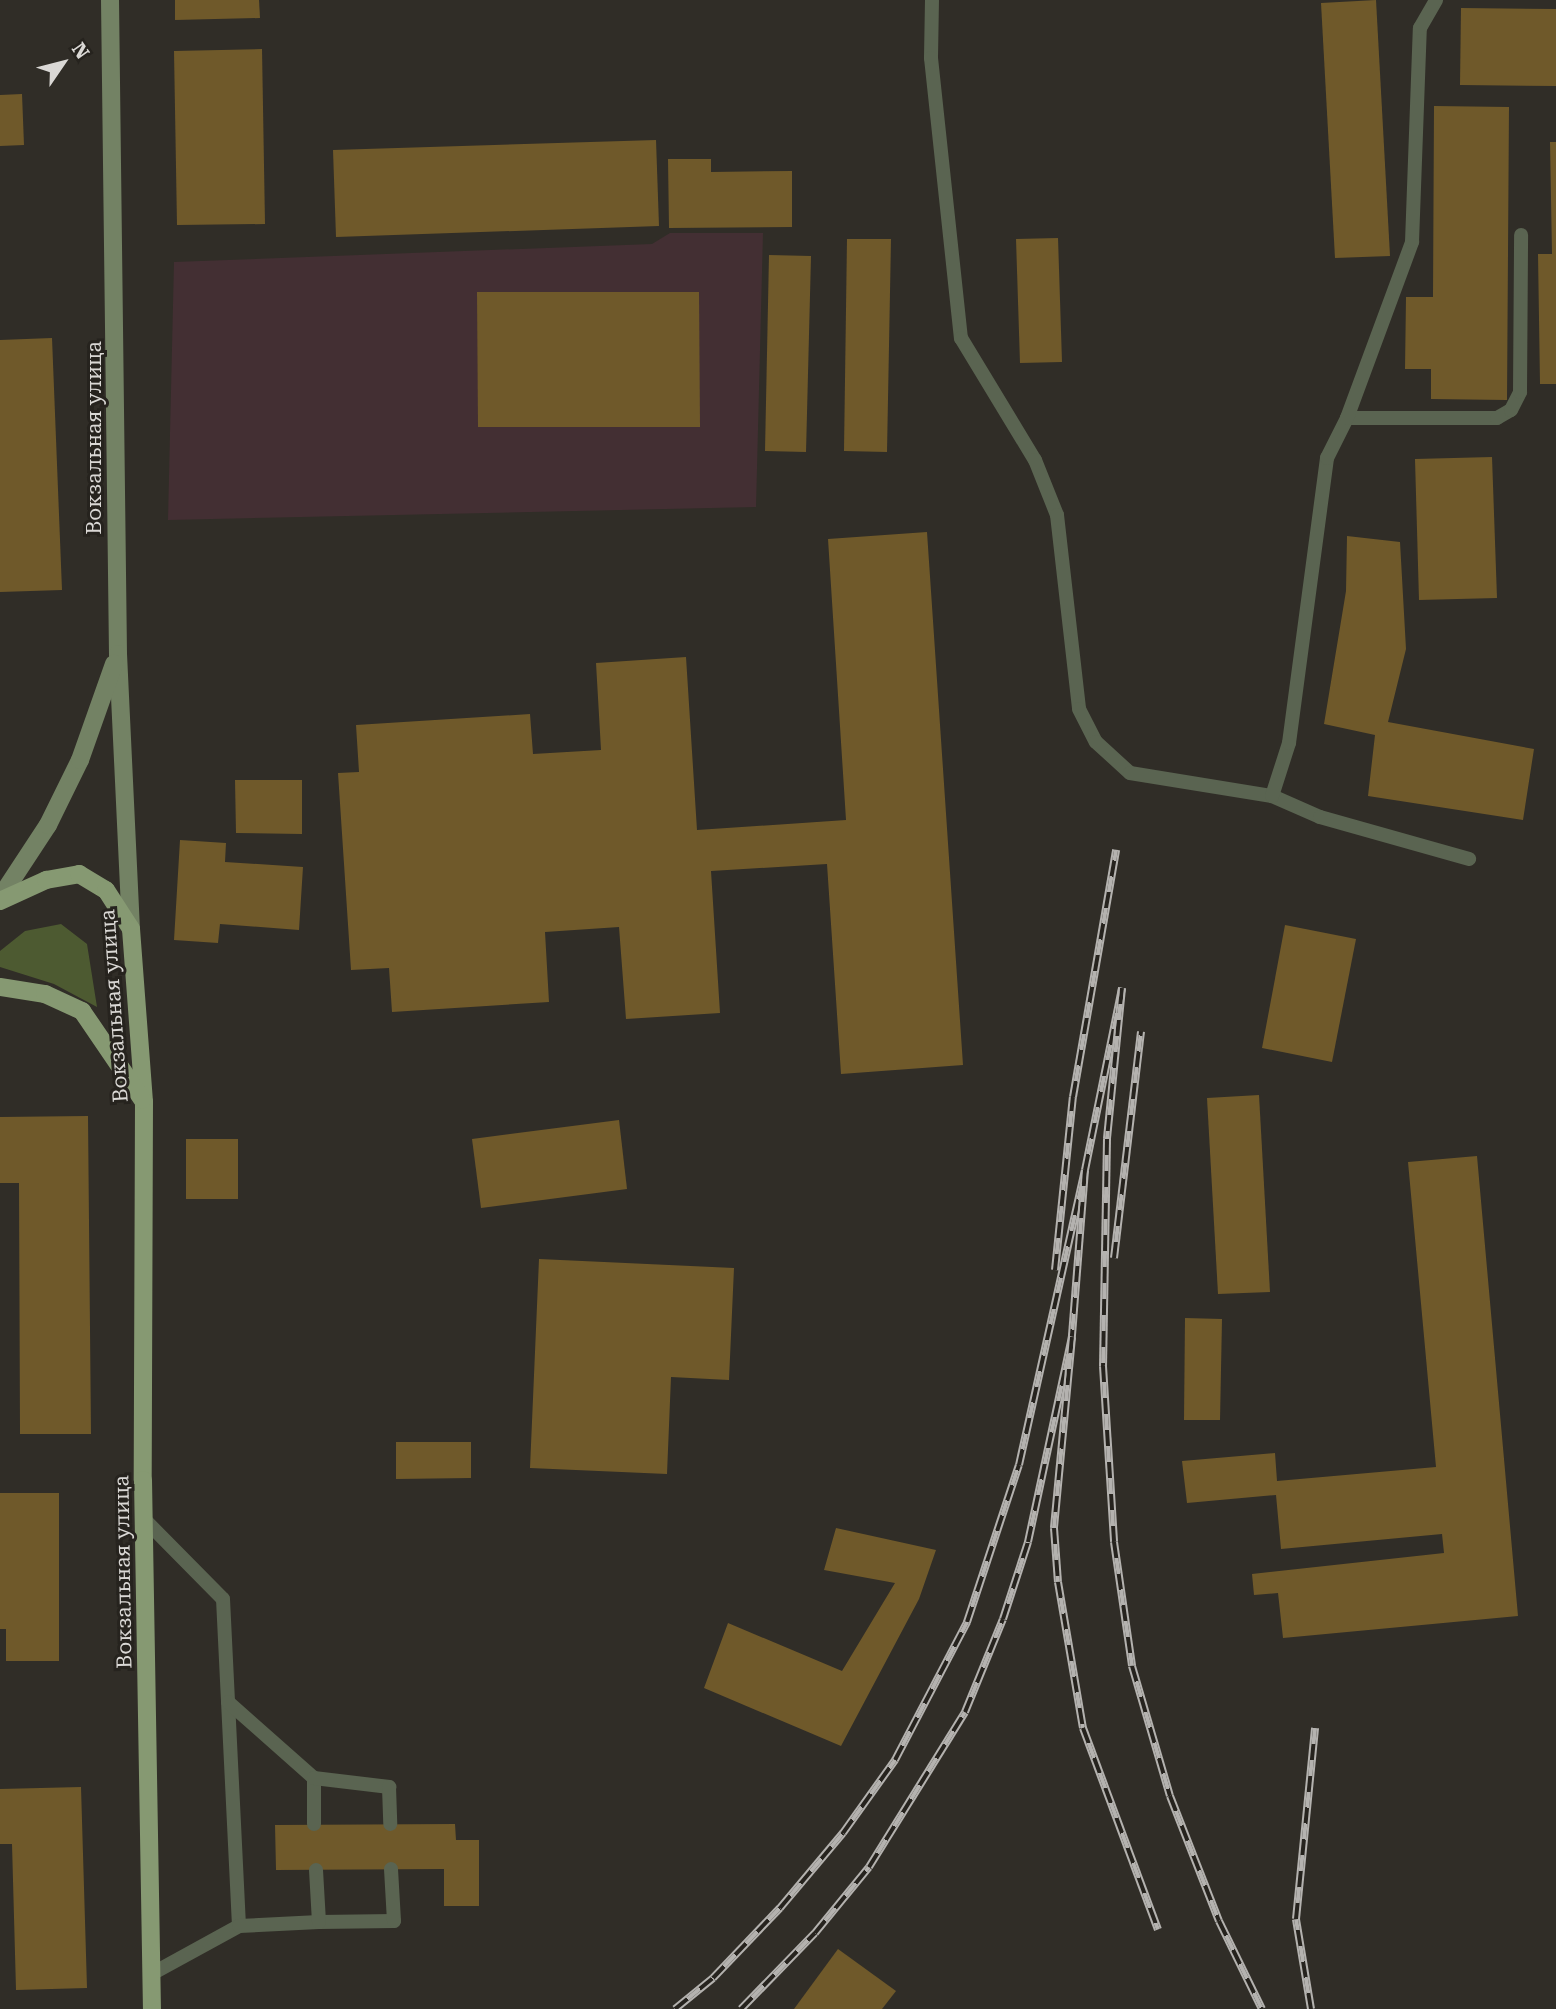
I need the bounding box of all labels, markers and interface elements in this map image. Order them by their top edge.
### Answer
north arrow [28,28,98,98]
text: N [67,38,94,63]
street label: Вокзальная улица [81,341,107,535]
street label: Вокзальная улица [95,909,133,1103]
street label: Вокзальная улица [109,1475,137,1669]

